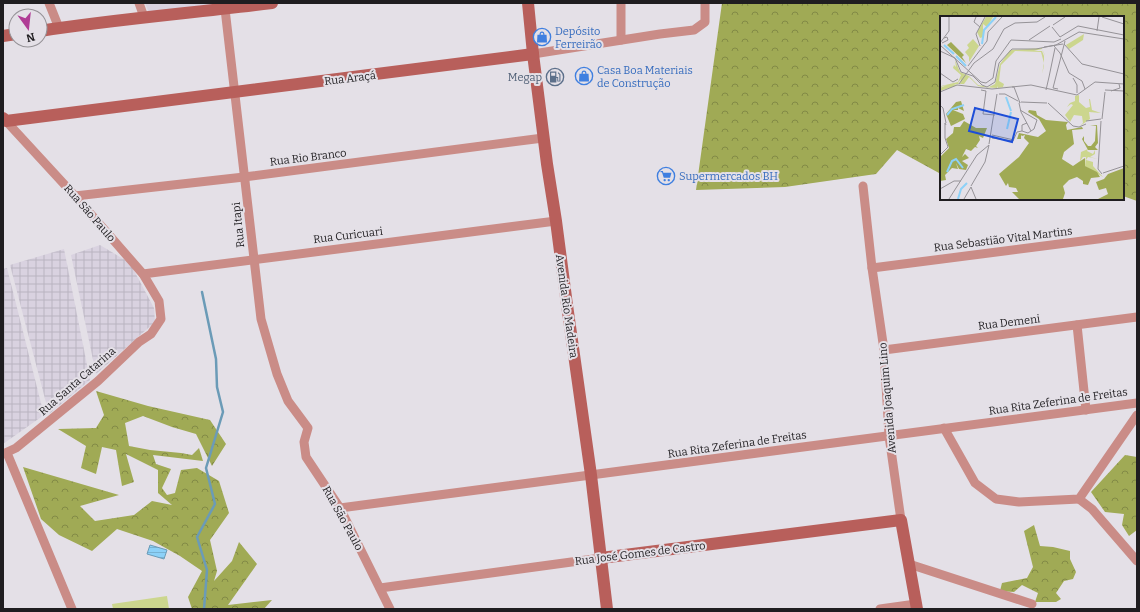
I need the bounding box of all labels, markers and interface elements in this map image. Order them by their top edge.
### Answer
north arrow [8,8,48,48]
inset map [940,16,1124,200]
place label: Depósito Ferreirão [555,25,602,51]
shop icon: Depósito Ferreirão [532,27,552,47]
text: N [24,30,36,45]
place label: Casa Boa Materiais de Construção [597,64,693,90]
shop icon: Casa Boa Materiais de Construção [574,66,594,86]
fuel station icon: Megap [545,67,565,87]
street label: Rua Araçá [324,69,376,88]
place label: Megap [508,71,542,84]
street label: Rua Rio Branco [269,146,347,169]
supermarket icon: Supermercados BH [656,166,676,186]
place label: Supermercados BH [679,170,778,183]
street label: Rua São Paulo [61,182,118,245]
street label: Rua Itapi [230,201,247,248]
street label: Rua Curicuari [313,225,384,246]
street label: Rua Sebastião Vital Martins [933,225,1073,254]
street label: Avenida Rio Madeira [553,253,580,359]
street label: Rua Demeni [977,312,1042,333]
street label: Avenida Joaquim Lino [876,342,899,454]
street label: Rua Santa Catarina [36,345,118,418]
street label: Rua Rita Zeferina de Freitas [988,385,1128,418]
street label: Rua Rita Zeferina de Freitas [667,428,807,461]
street label: Rua São Paulo [320,484,366,553]
street label: Rua José Gomes de Castro [574,539,706,568]

